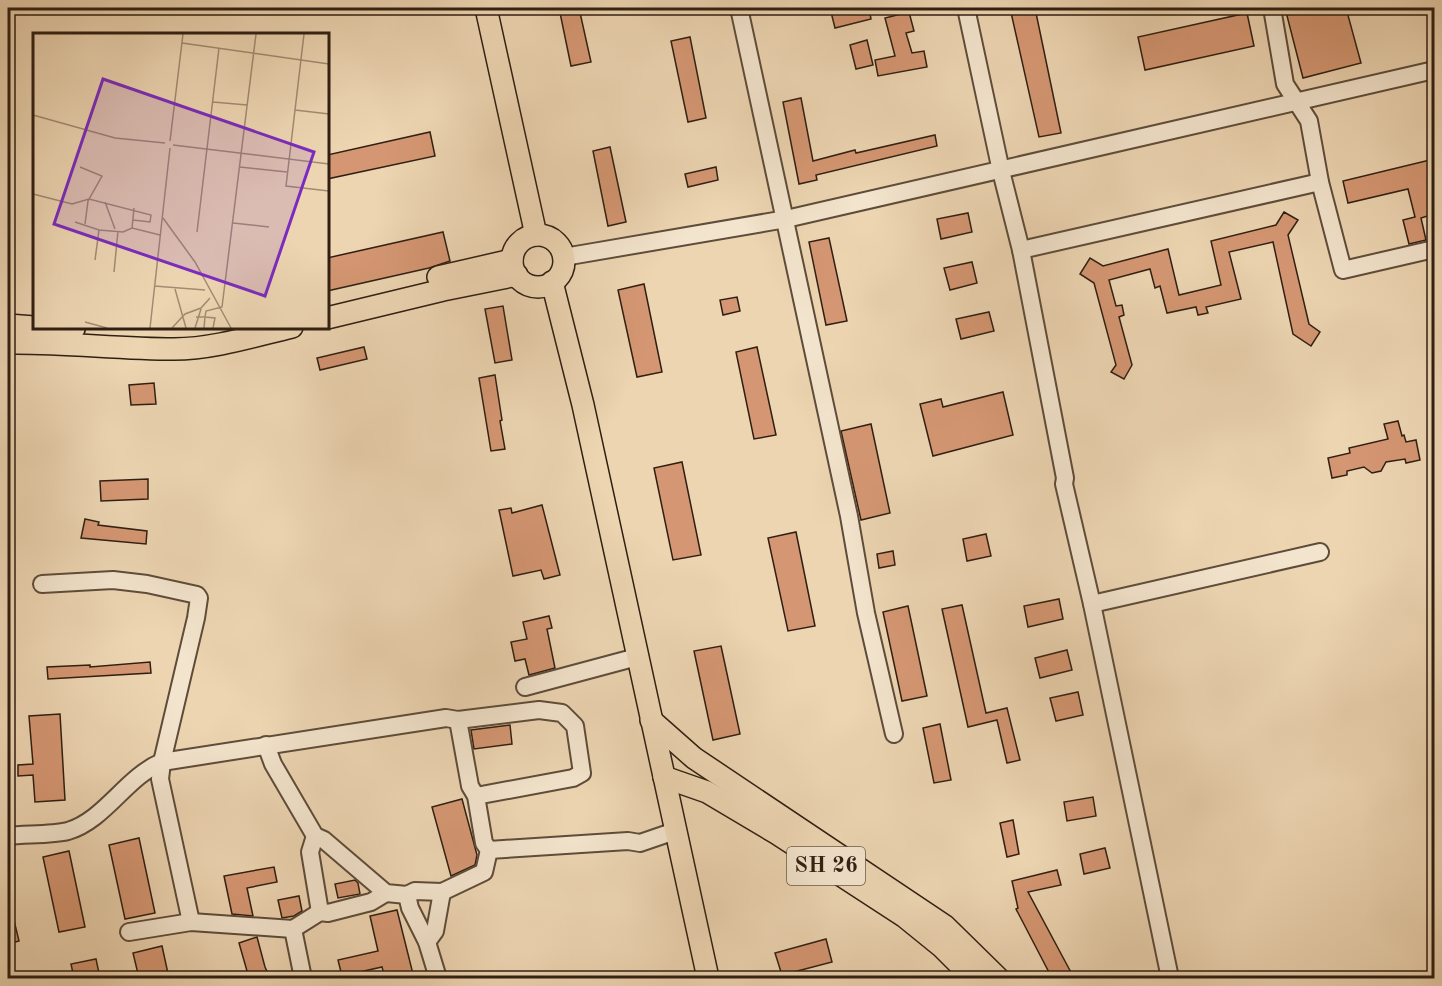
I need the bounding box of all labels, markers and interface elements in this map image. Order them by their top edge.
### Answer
inset map [33,33,328,328]
road number: SH 26 [787,847,865,885]

